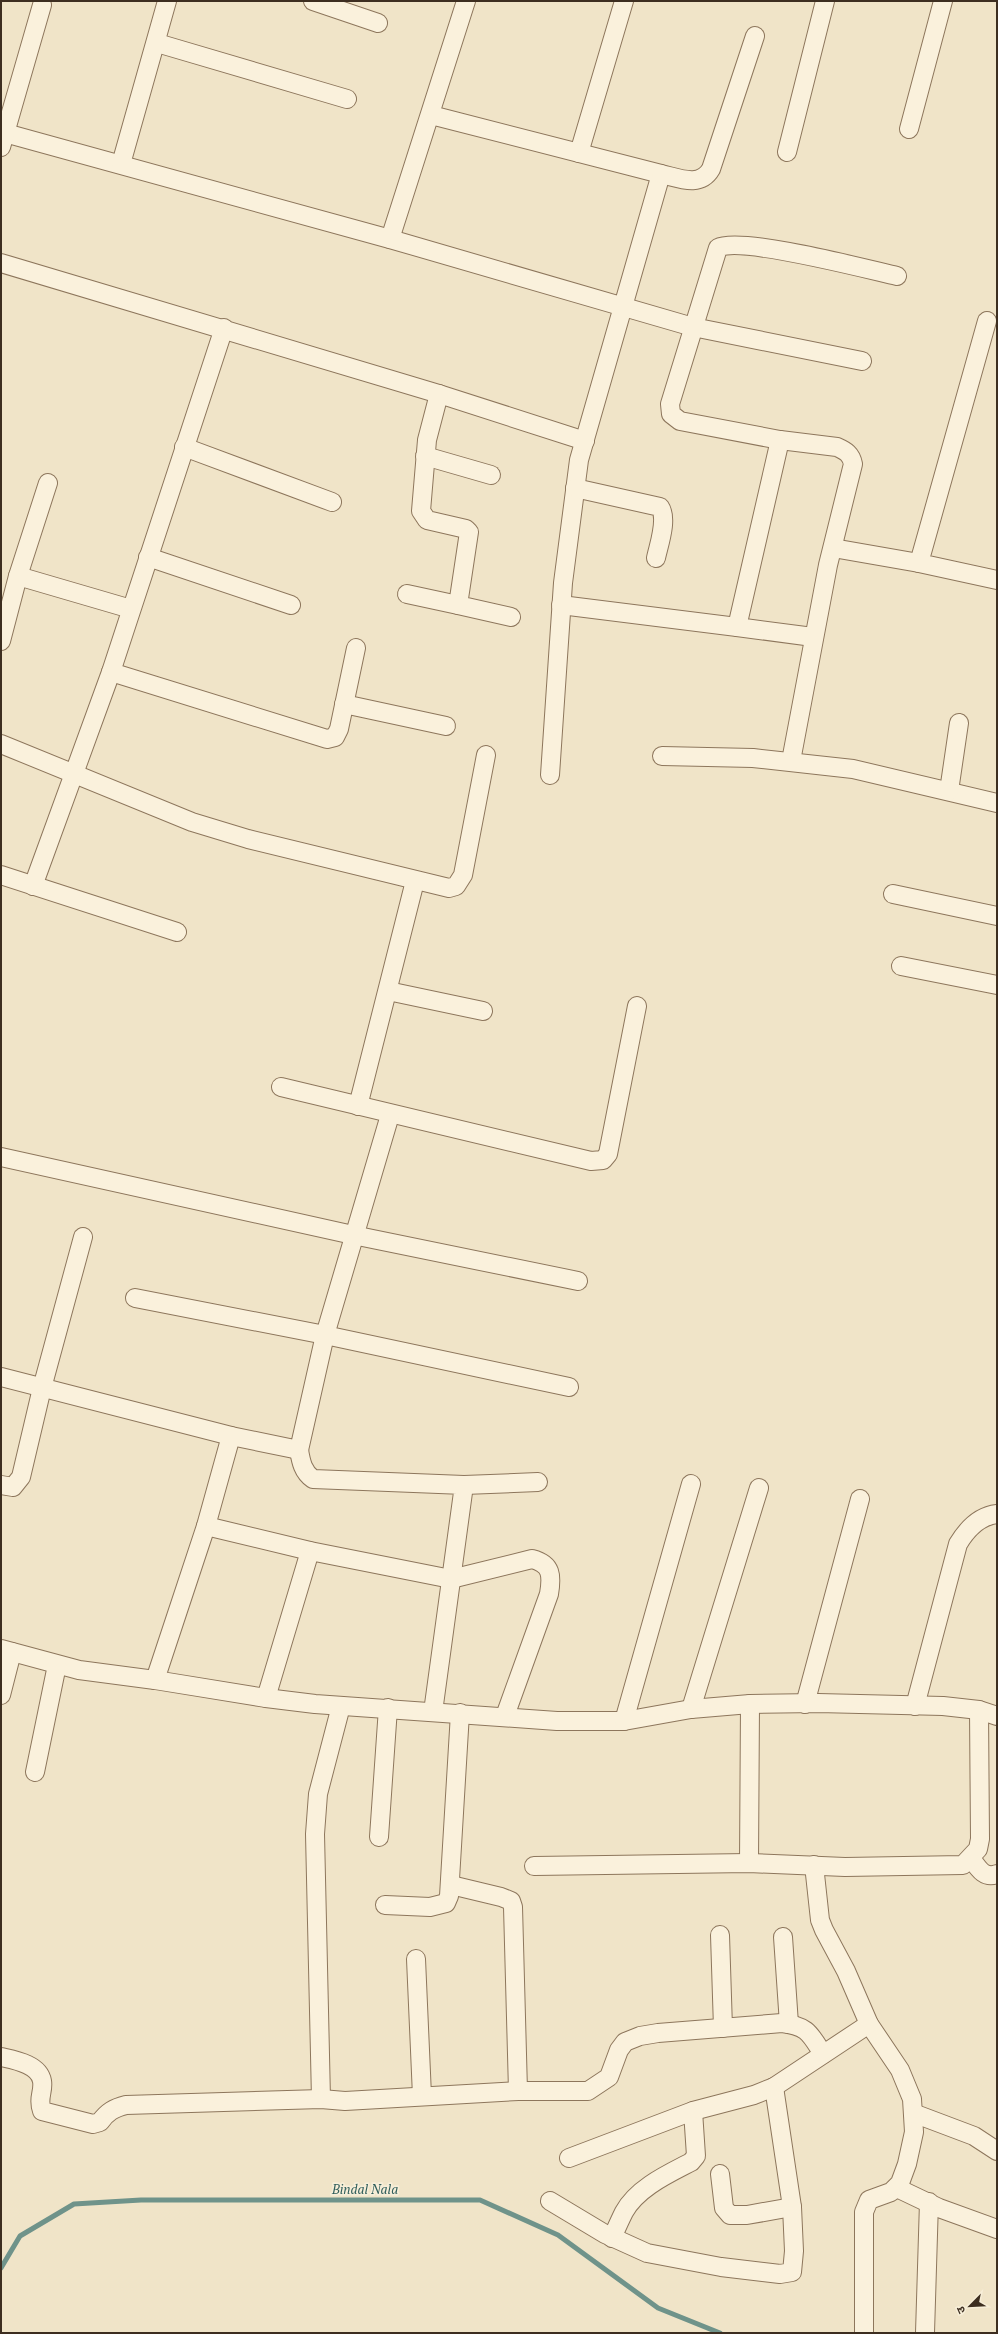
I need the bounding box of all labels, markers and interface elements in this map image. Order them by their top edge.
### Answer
water label: Bindal Nala [331,2180,398,2198]
north arrow [950,2286,990,2326]
text: उ [953,2304,969,2316]

